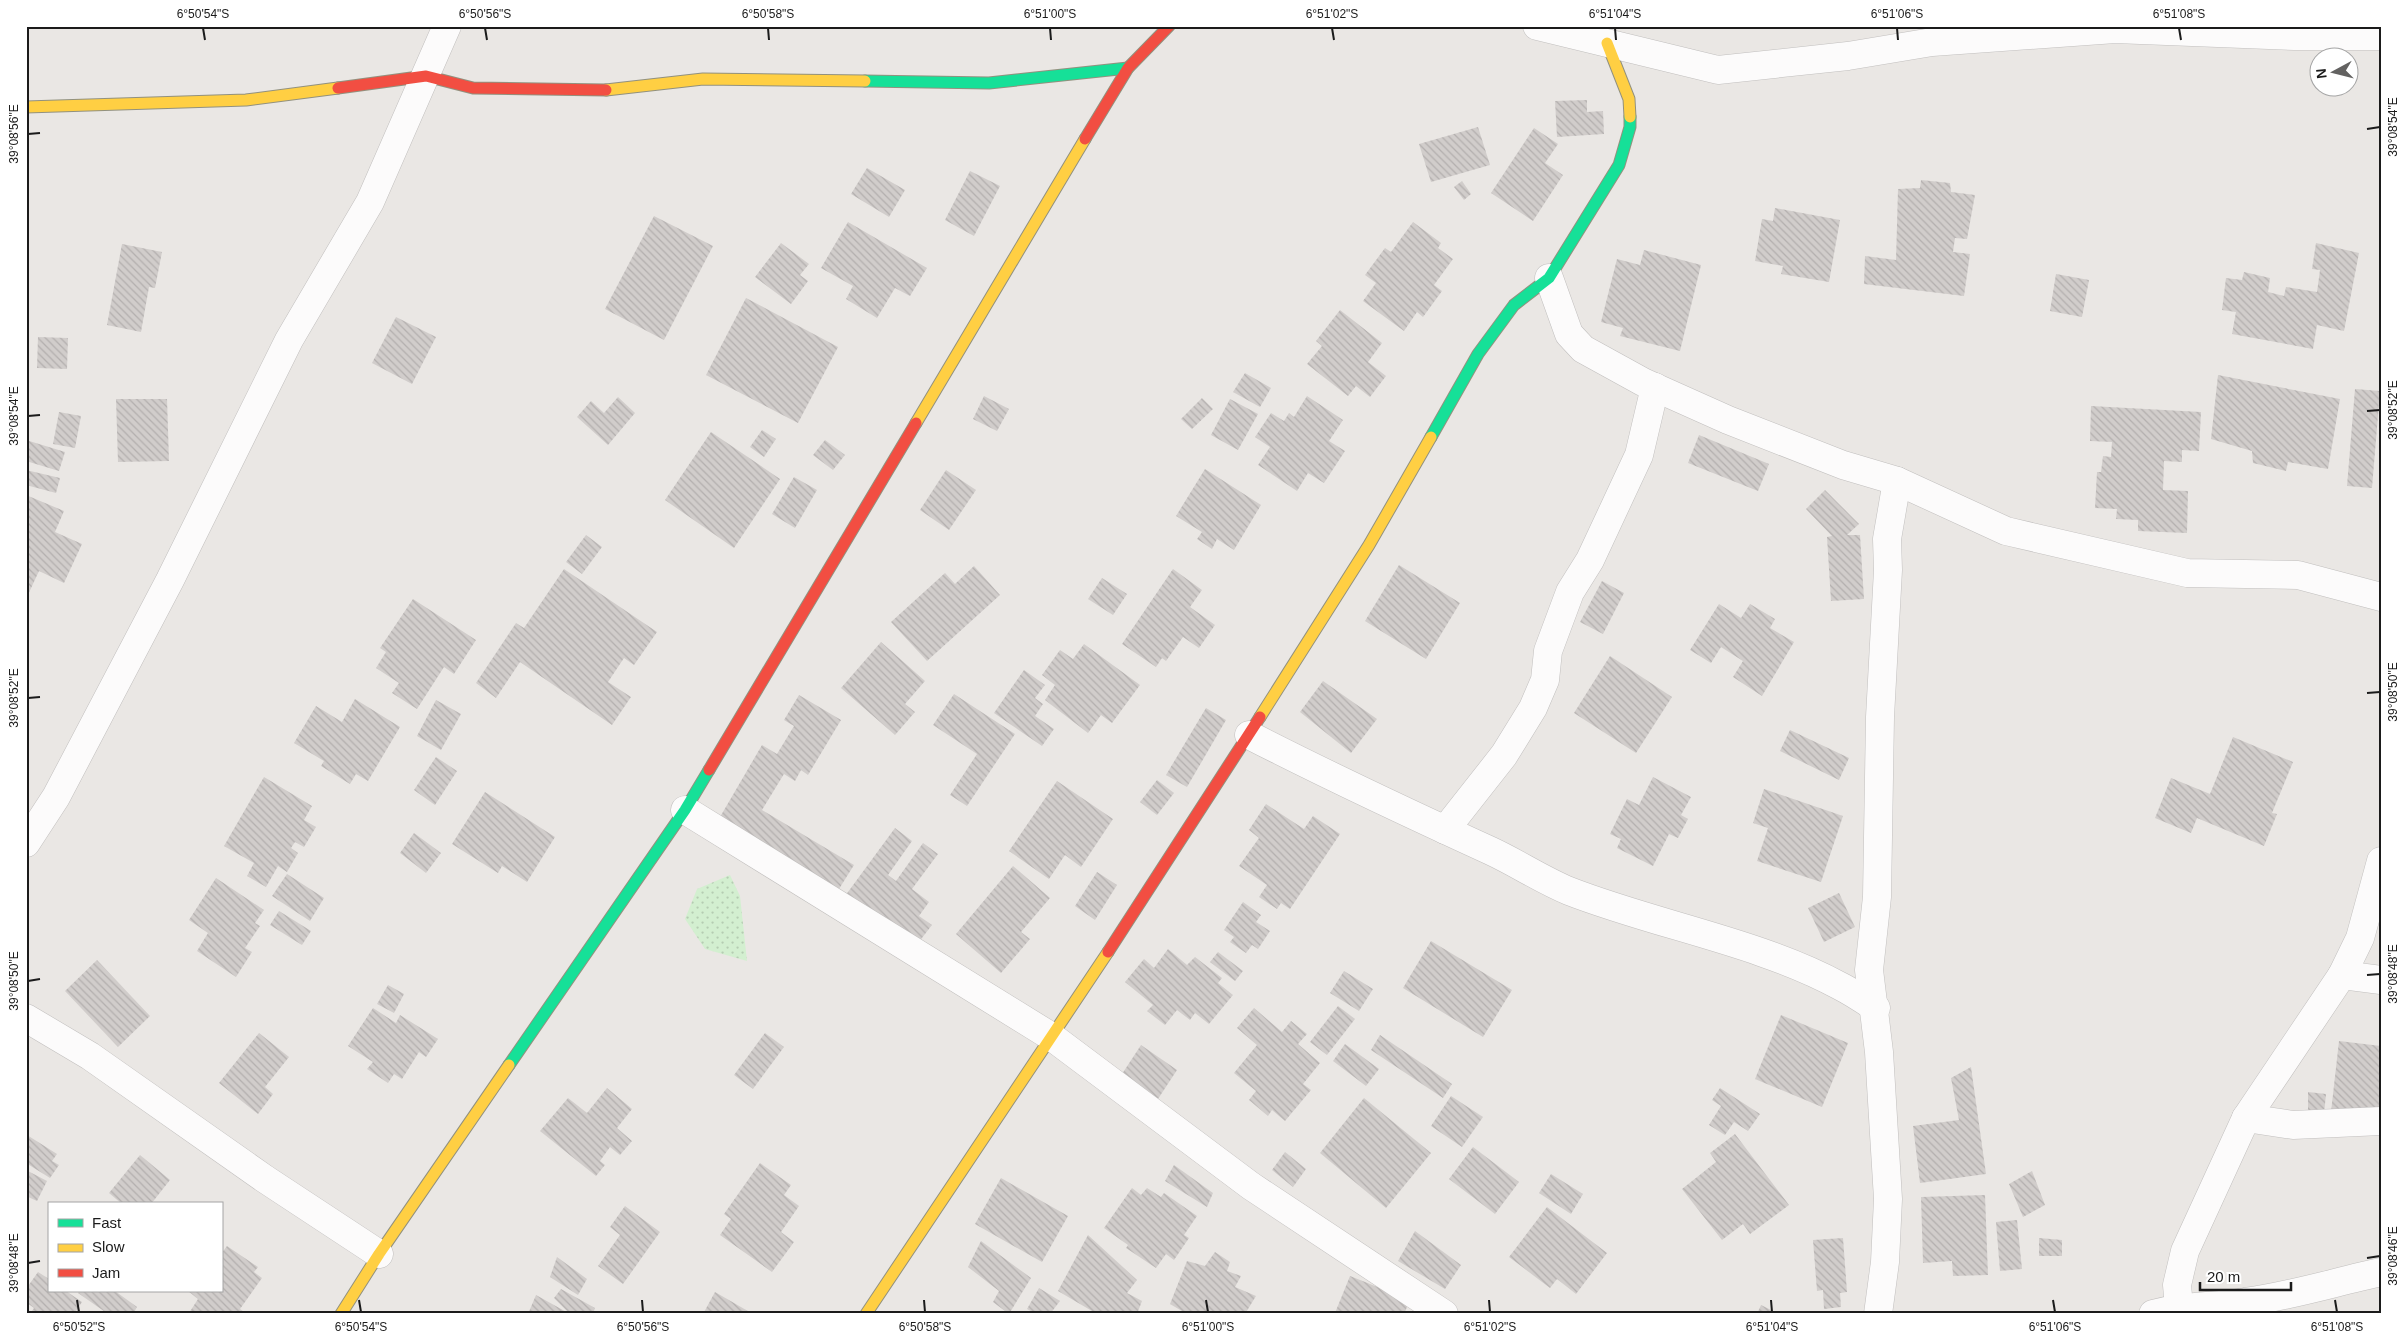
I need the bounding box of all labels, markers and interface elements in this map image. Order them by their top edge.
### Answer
text: 6°50'54"S [177,7,229,21]
text: 6°50'56"S [459,7,511,21]
text: 6°50'58"S [742,7,794,21]
text: 6°51'00"S [1024,7,1076,21]
text: 6°51'02"S [1306,7,1358,21]
text: 6°51'04"S [1589,7,1641,21]
text: 6°51'06"S [1871,7,1923,21]
text: 6°51'08"S [2153,7,2205,21]
north arrow [2310,48,2360,98]
text: N [2313,68,2330,80]
text: 39°08'54"E [2386,97,2400,157]
text: 39°08'56"E [7,104,21,164]
text: 39°08'52"E [2386,380,2400,440]
text: 39°08'54"E [7,386,21,446]
text: 39°08'50"E [2386,662,2400,722]
text: 39°08'52"E [7,668,21,728]
text: 39°08'48"E [2386,944,2400,1004]
text: 39°08'50"E [7,951,21,1011]
legend [48,1202,222,1292]
text: Fast [92,1214,122,1231]
text: 39°08'46"E [2386,1226,2400,1286]
text: 39°08'48"E [7,1233,21,1293]
text: Slow [92,1238,125,1255]
scale bar [2200,1260,2291,1292]
text: Jam [92,1264,120,1281]
text: 20 m [2207,1268,2240,1285]
text: 6°50'52"S [53,1320,105,1334]
text: 6°50'54"S [335,1320,387,1334]
text: 6°50'56"S [617,1320,669,1334]
text: 6°50'58"S [899,1320,951,1334]
text: 6°51'00"S [1182,1320,1234,1334]
text: 6°51'02"S [1464,1320,1516,1334]
text: 6°51'04"S [1746,1320,1798,1334]
text: 6°51'06"S [2029,1320,2081,1334]
text: 6°51'08"S [2311,1320,2363,1334]

